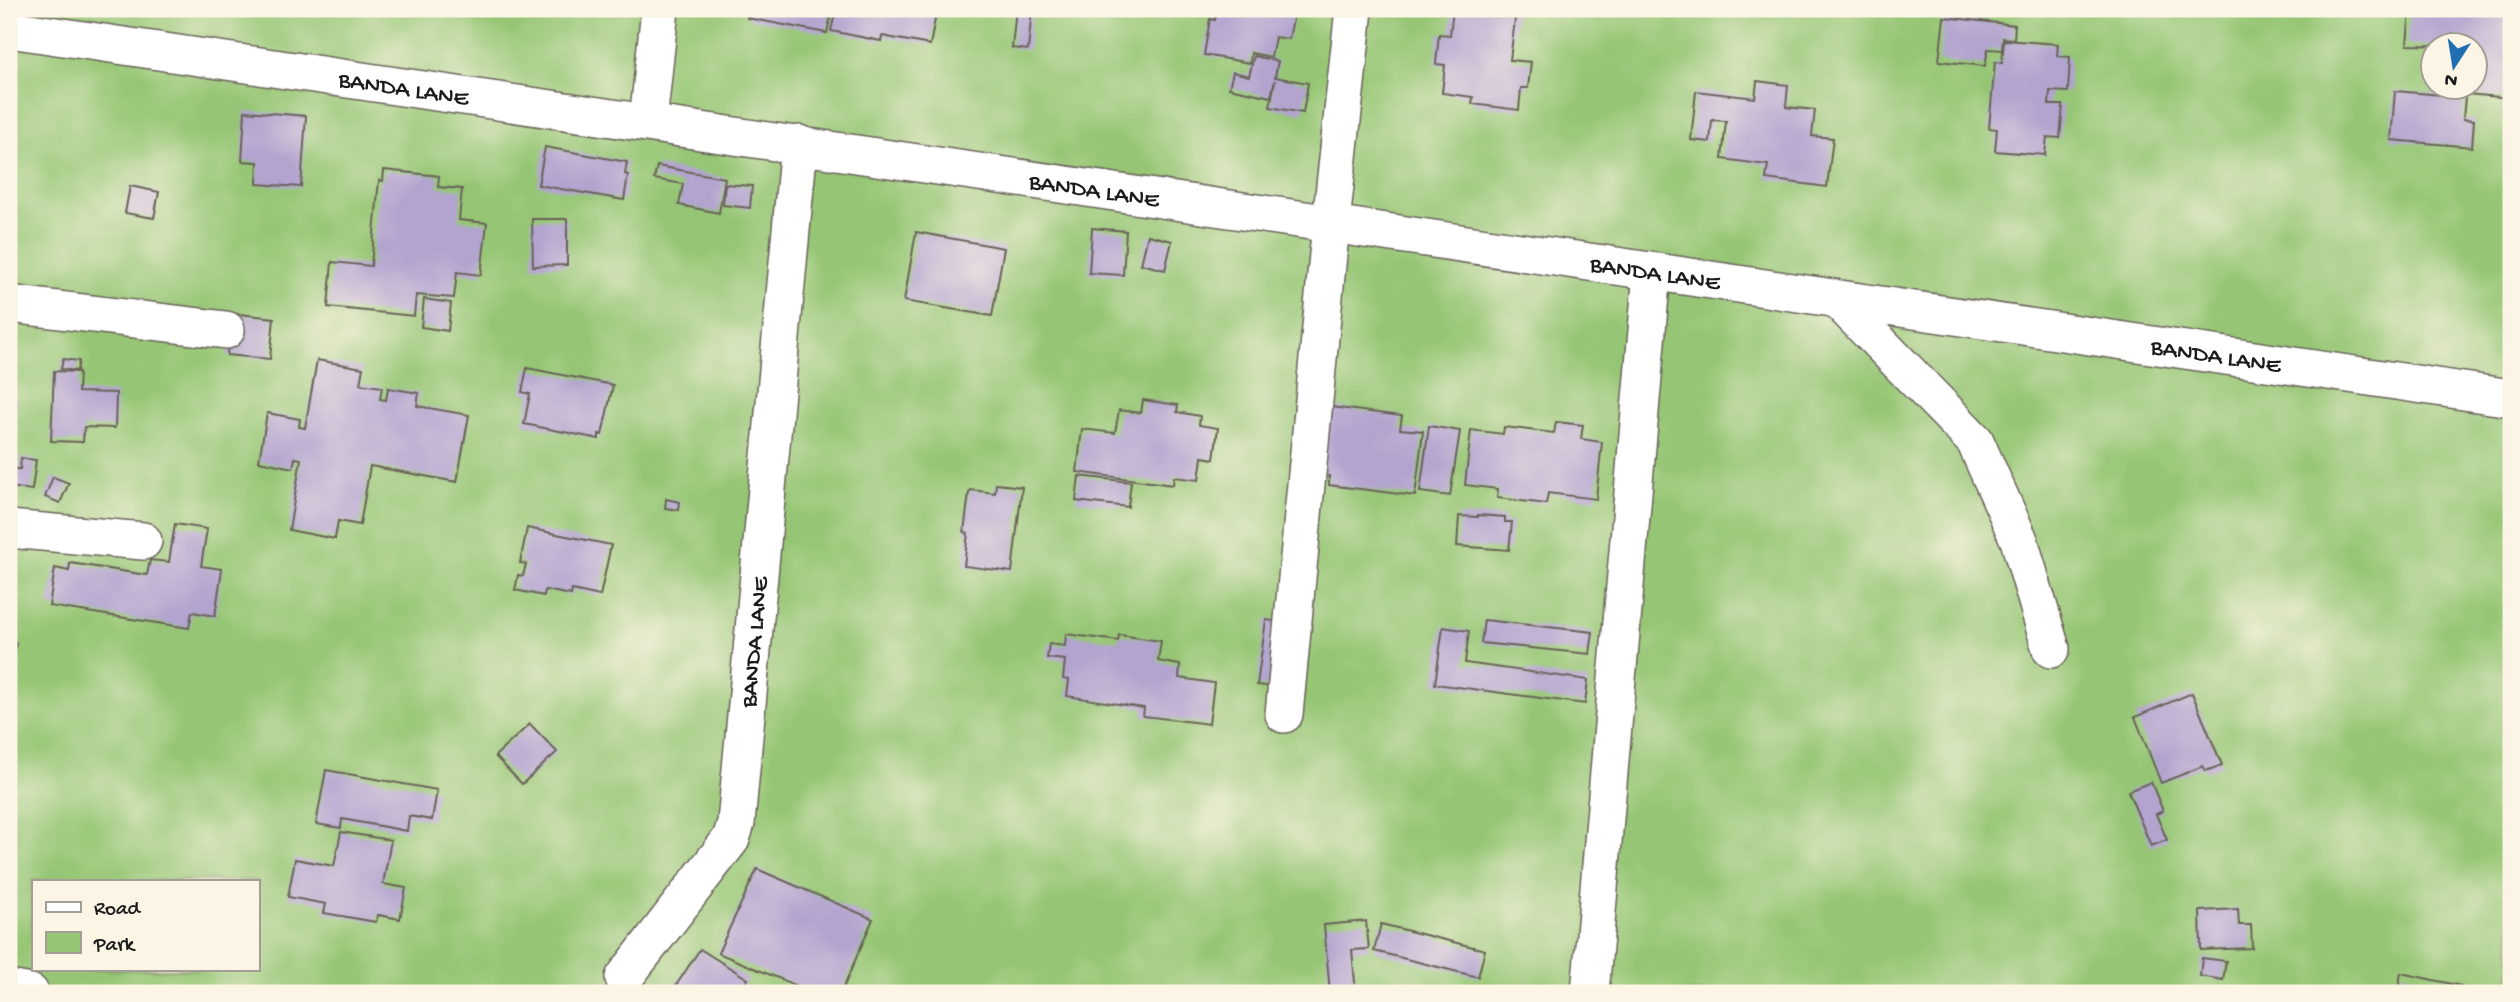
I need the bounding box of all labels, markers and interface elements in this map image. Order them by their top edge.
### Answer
north arrow [2418,32,2488,102]
street label: BANDA LANE [335,67,471,115]
text: N [2443,67,2460,92]
street label: BANDA LANE [1026,168,1162,217]
street label: BANDA LANE [1587,251,1723,299]
street label: BANDA LANE [2148,334,2284,382]
street label: BANDA LANE [736,575,777,710]
legend [32,880,259,970]
text: Road [94,898,142,923]
text: Park [93,934,137,959]

